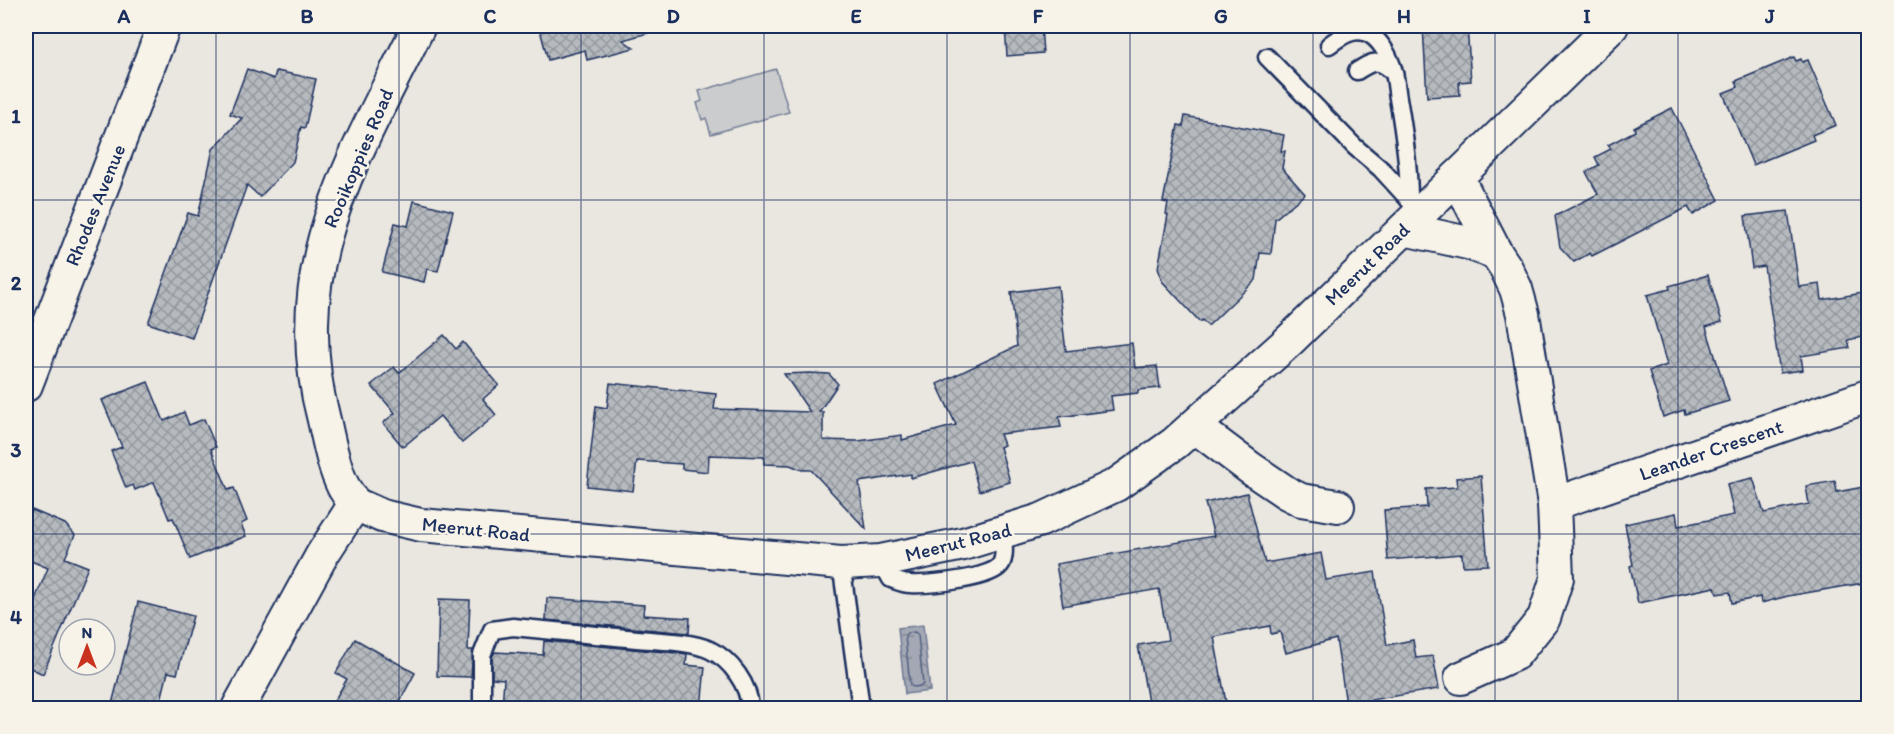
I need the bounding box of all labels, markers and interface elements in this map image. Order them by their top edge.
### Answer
text: A [117,4,131,28]
text: B [301,4,314,28]
text: C [484,4,497,28]
text: D [666,4,680,28]
text: E [850,4,862,28]
text: F [1033,4,1044,28]
text: G [1214,4,1228,28]
text: H [1397,4,1411,28]
text: I [1583,4,1591,28]
text: J [1764,4,1775,28]
street label: Rooikoppies Road [318,84,398,231]
text: 1 [11,104,21,128]
street label: Rhodes Avenue [60,141,130,269]
street label: Meerut Road [1320,218,1415,310]
text: 2 [11,271,22,295]
street label: Leander Crescent [1636,414,1786,486]
text: 3 [11,438,22,462]
street label: Meerut Road [421,511,531,547]
street label: Meerut Road [902,517,1014,567]
text: 4 [10,605,22,629]
north arrow [57,617,117,677]
text: N [82,623,92,642]

